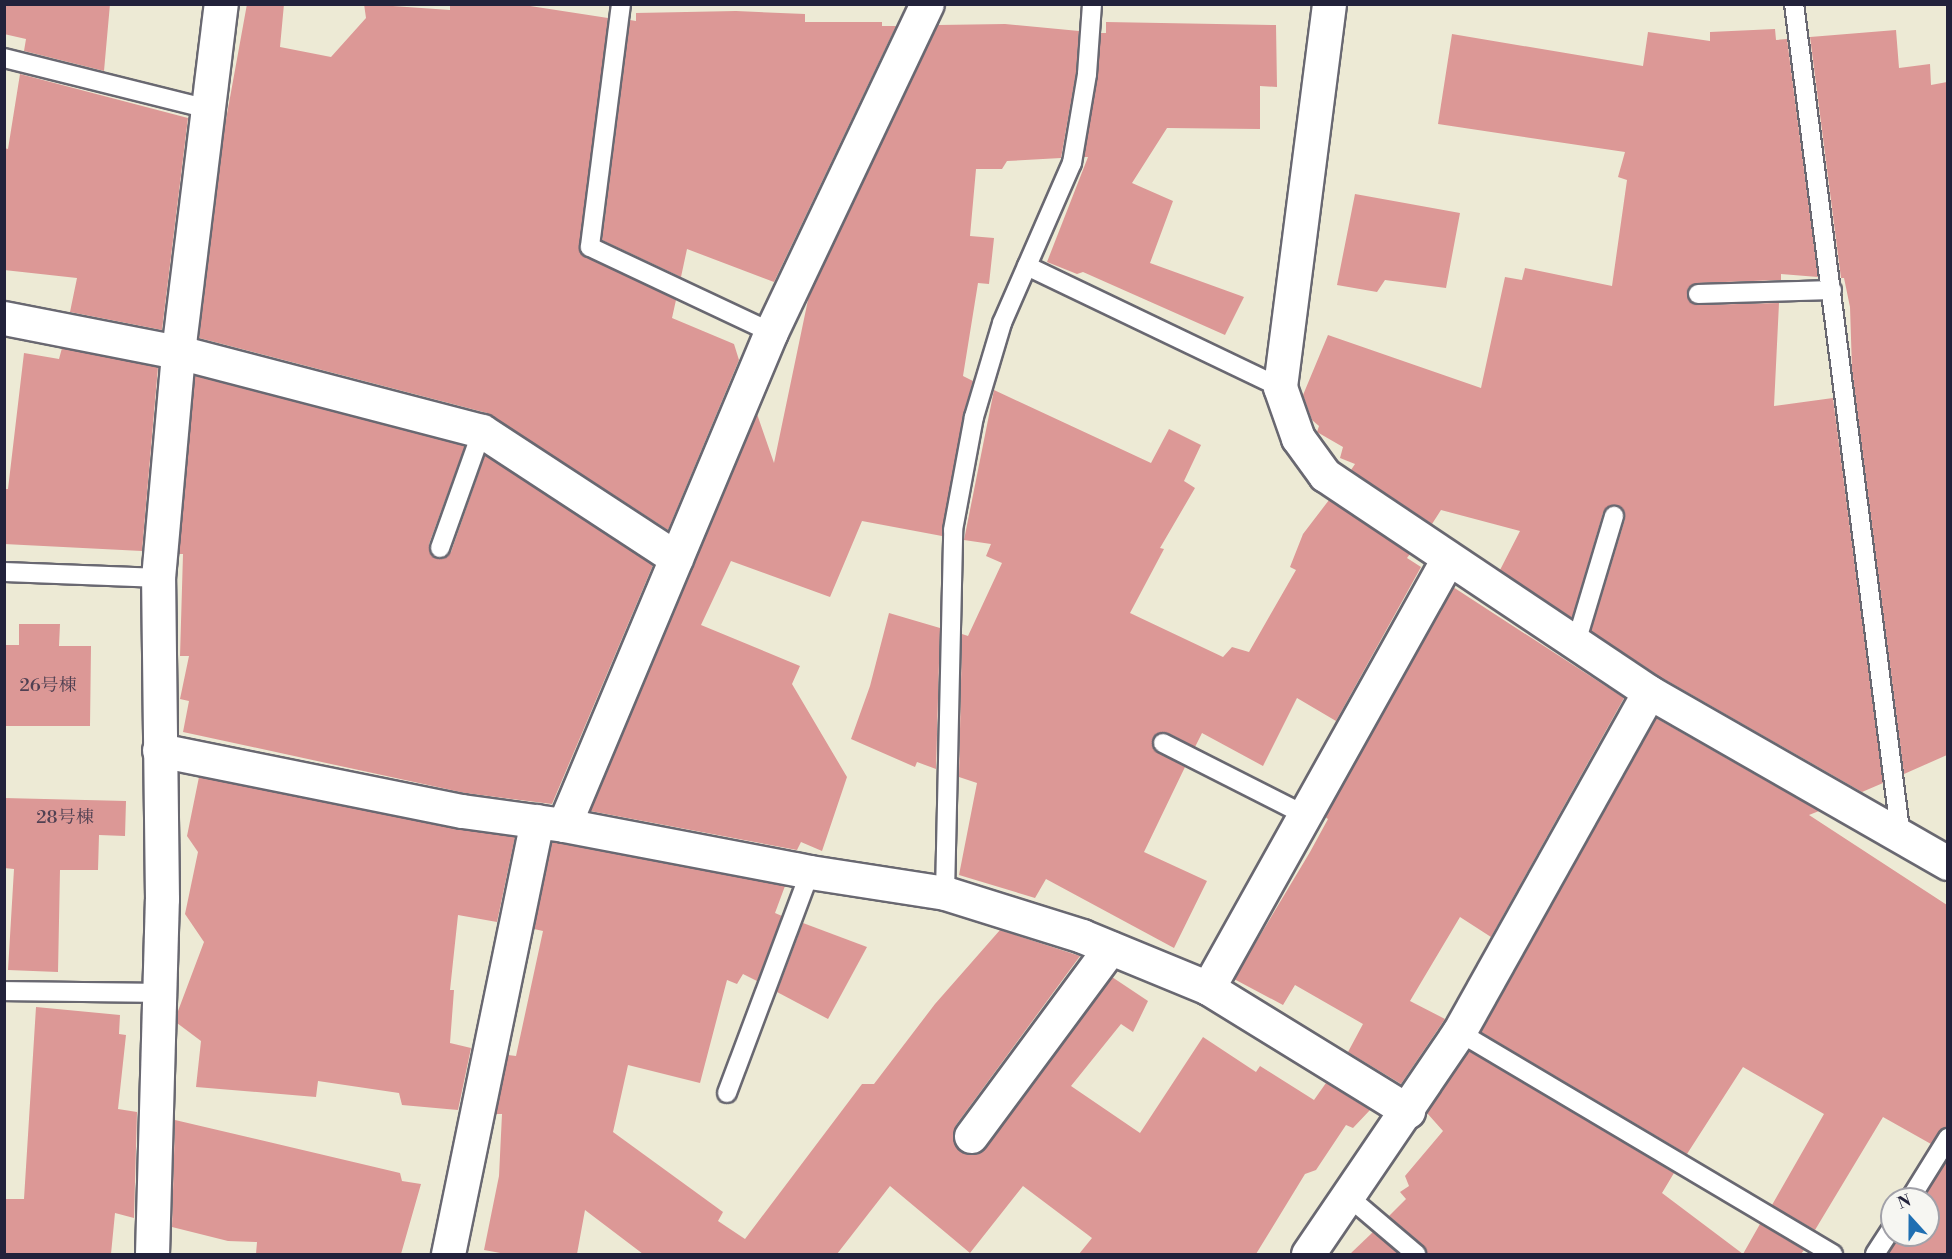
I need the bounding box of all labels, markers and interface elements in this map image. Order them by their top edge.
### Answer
house number: 26号棟 [19,675,77,697]
house number: 28号棟 [36,807,94,829]
north arrow [1880,1187,1940,1247]
text: N [1895,1190,1914,1214]

